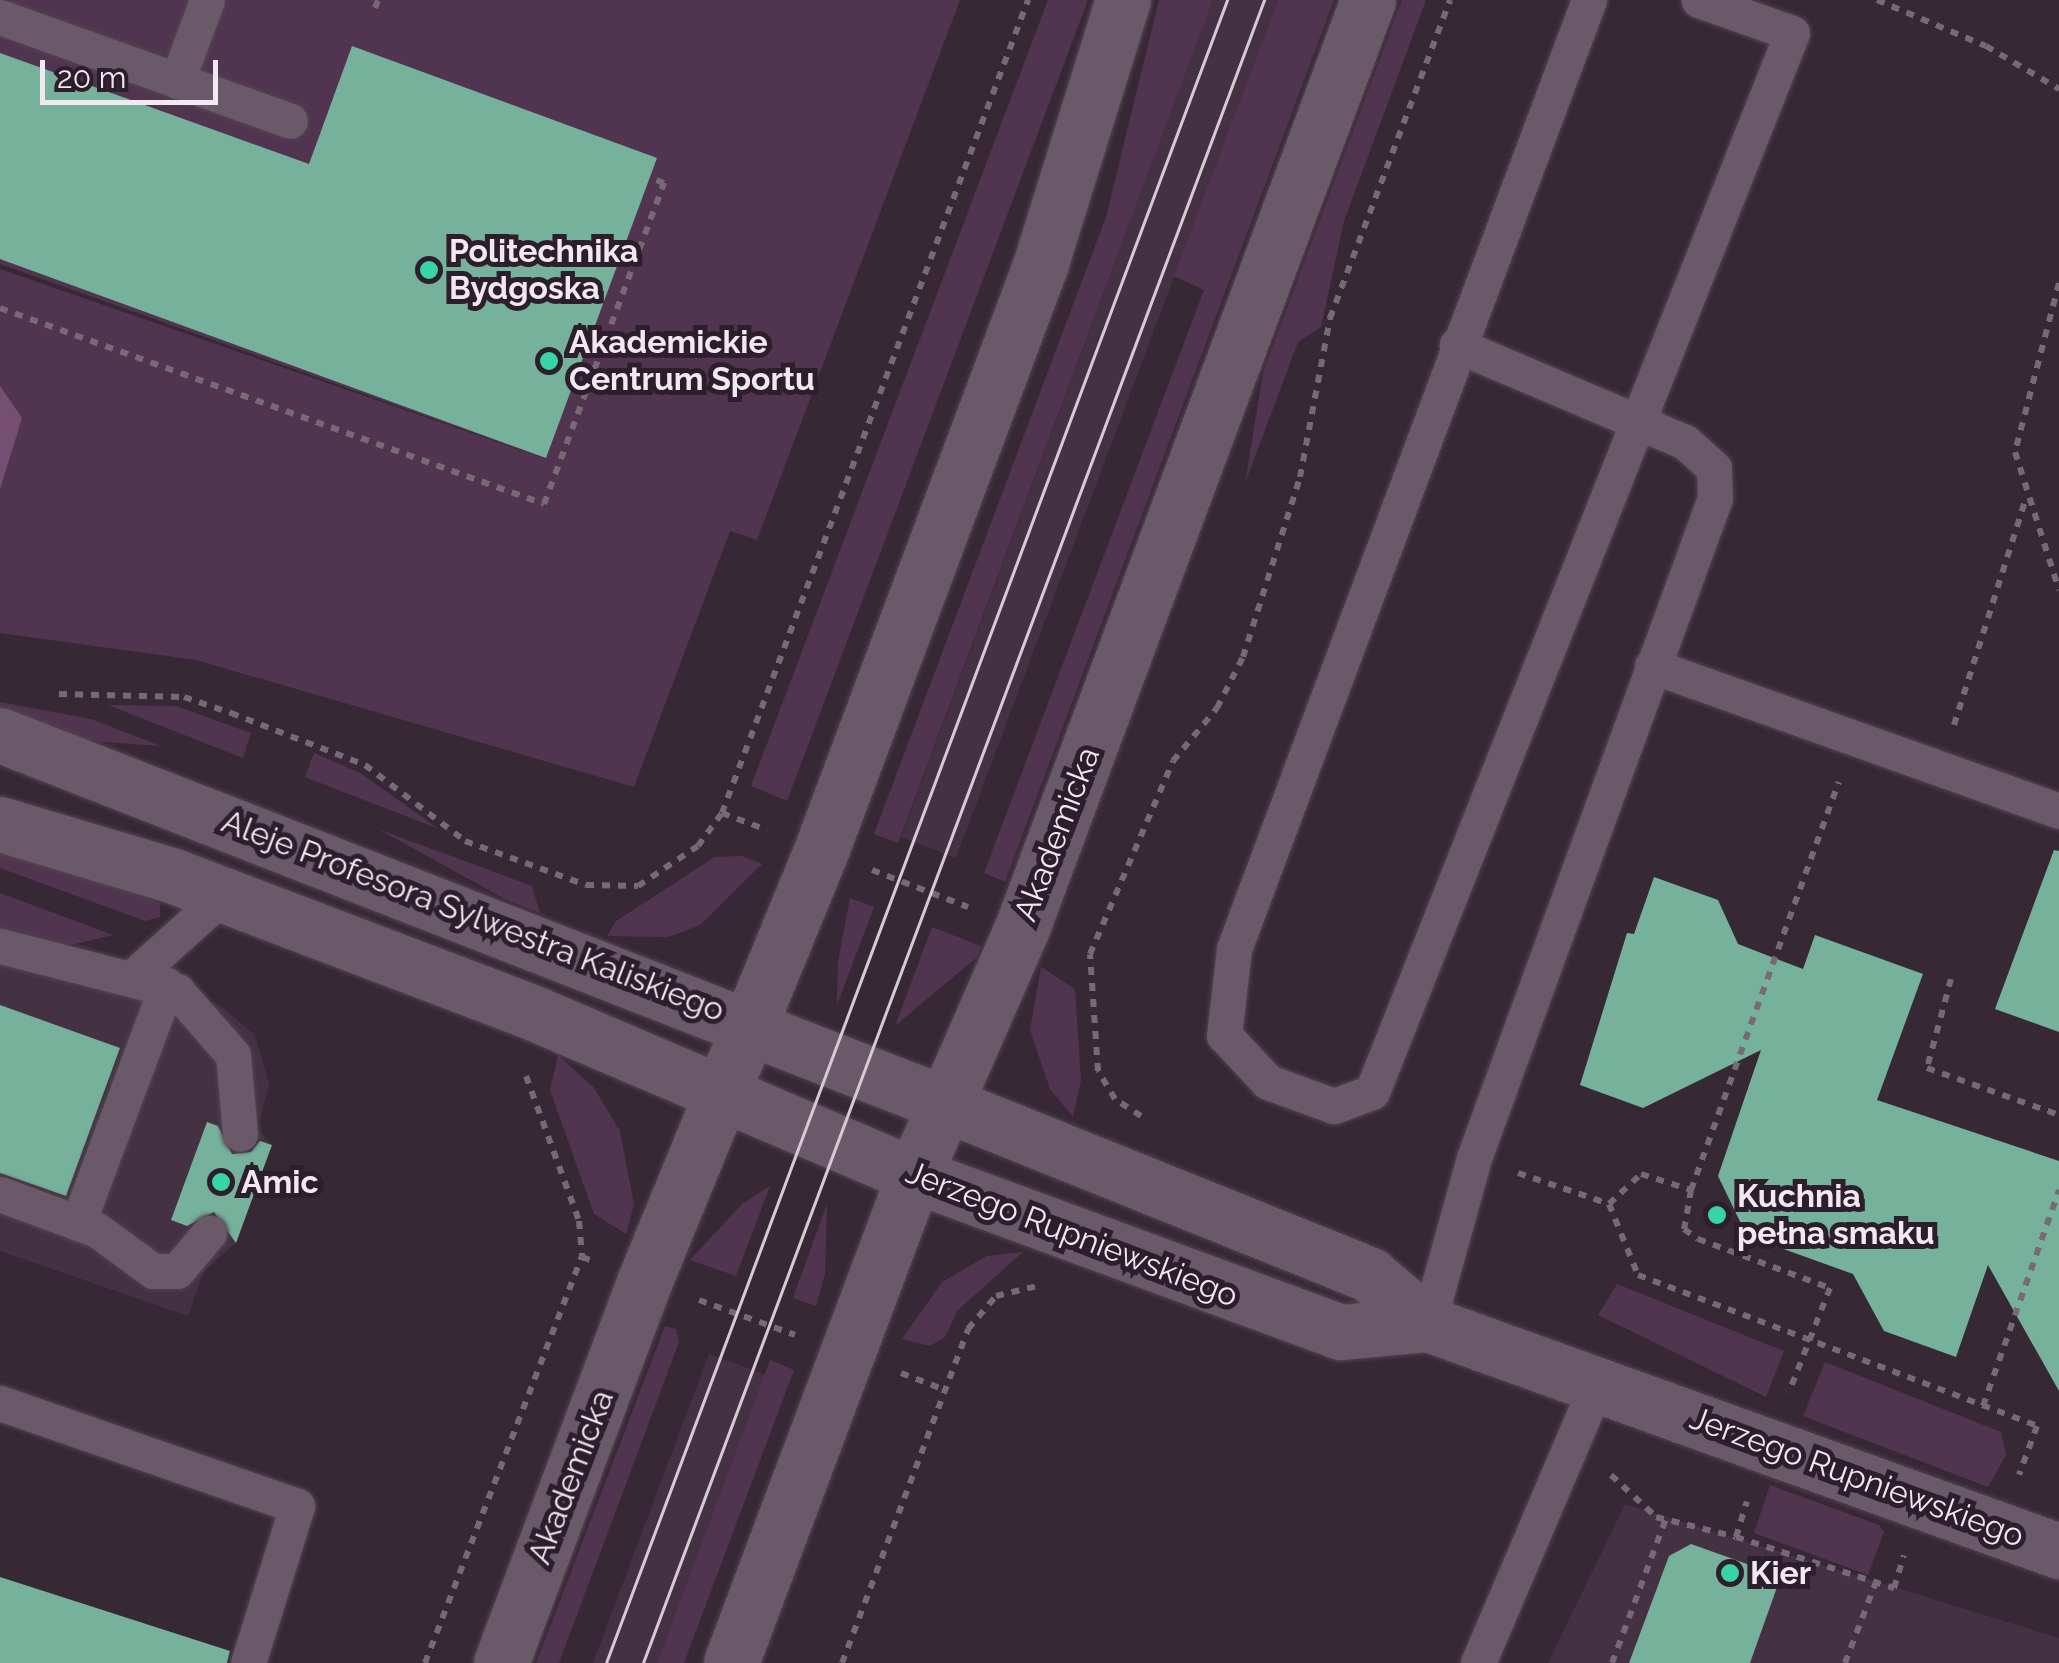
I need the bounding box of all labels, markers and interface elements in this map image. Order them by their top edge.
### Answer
scale bar [45,40,222,102]
text: 20 m [57,60,126,95]
place label: Politechnika Bydgoska [449,233,638,308]
marker: Politechnika Bydgoska [418,259,440,281]
place label: Akademickie Centrum Sportu [569,324,815,399]
marker: Akademickie Centrum Sportu [538,350,560,372]
street label: Akademicka [1006,742,1108,926]
street label: Aleje Profesora Sylwestra Kaliskiego [216,802,730,1030]
street label: Jerzego Rupniewskiego [901,1153,1243,1315]
place label: Amic [241,1163,319,1201]
marker: Amic [210,1171,232,1193]
place label: Kuchnia pełna smaku [1737,1178,1935,1253]
marker: Kuchnia pełna smaku [1706,1204,1728,1226]
street label: Akademicka [520,1385,622,1569]
street label: Jerzego Rupniewskiego [1685,1399,2029,1555]
place label: Kier [1750,1554,1811,1592]
marker: Kier [1719,1562,1741,1584]

